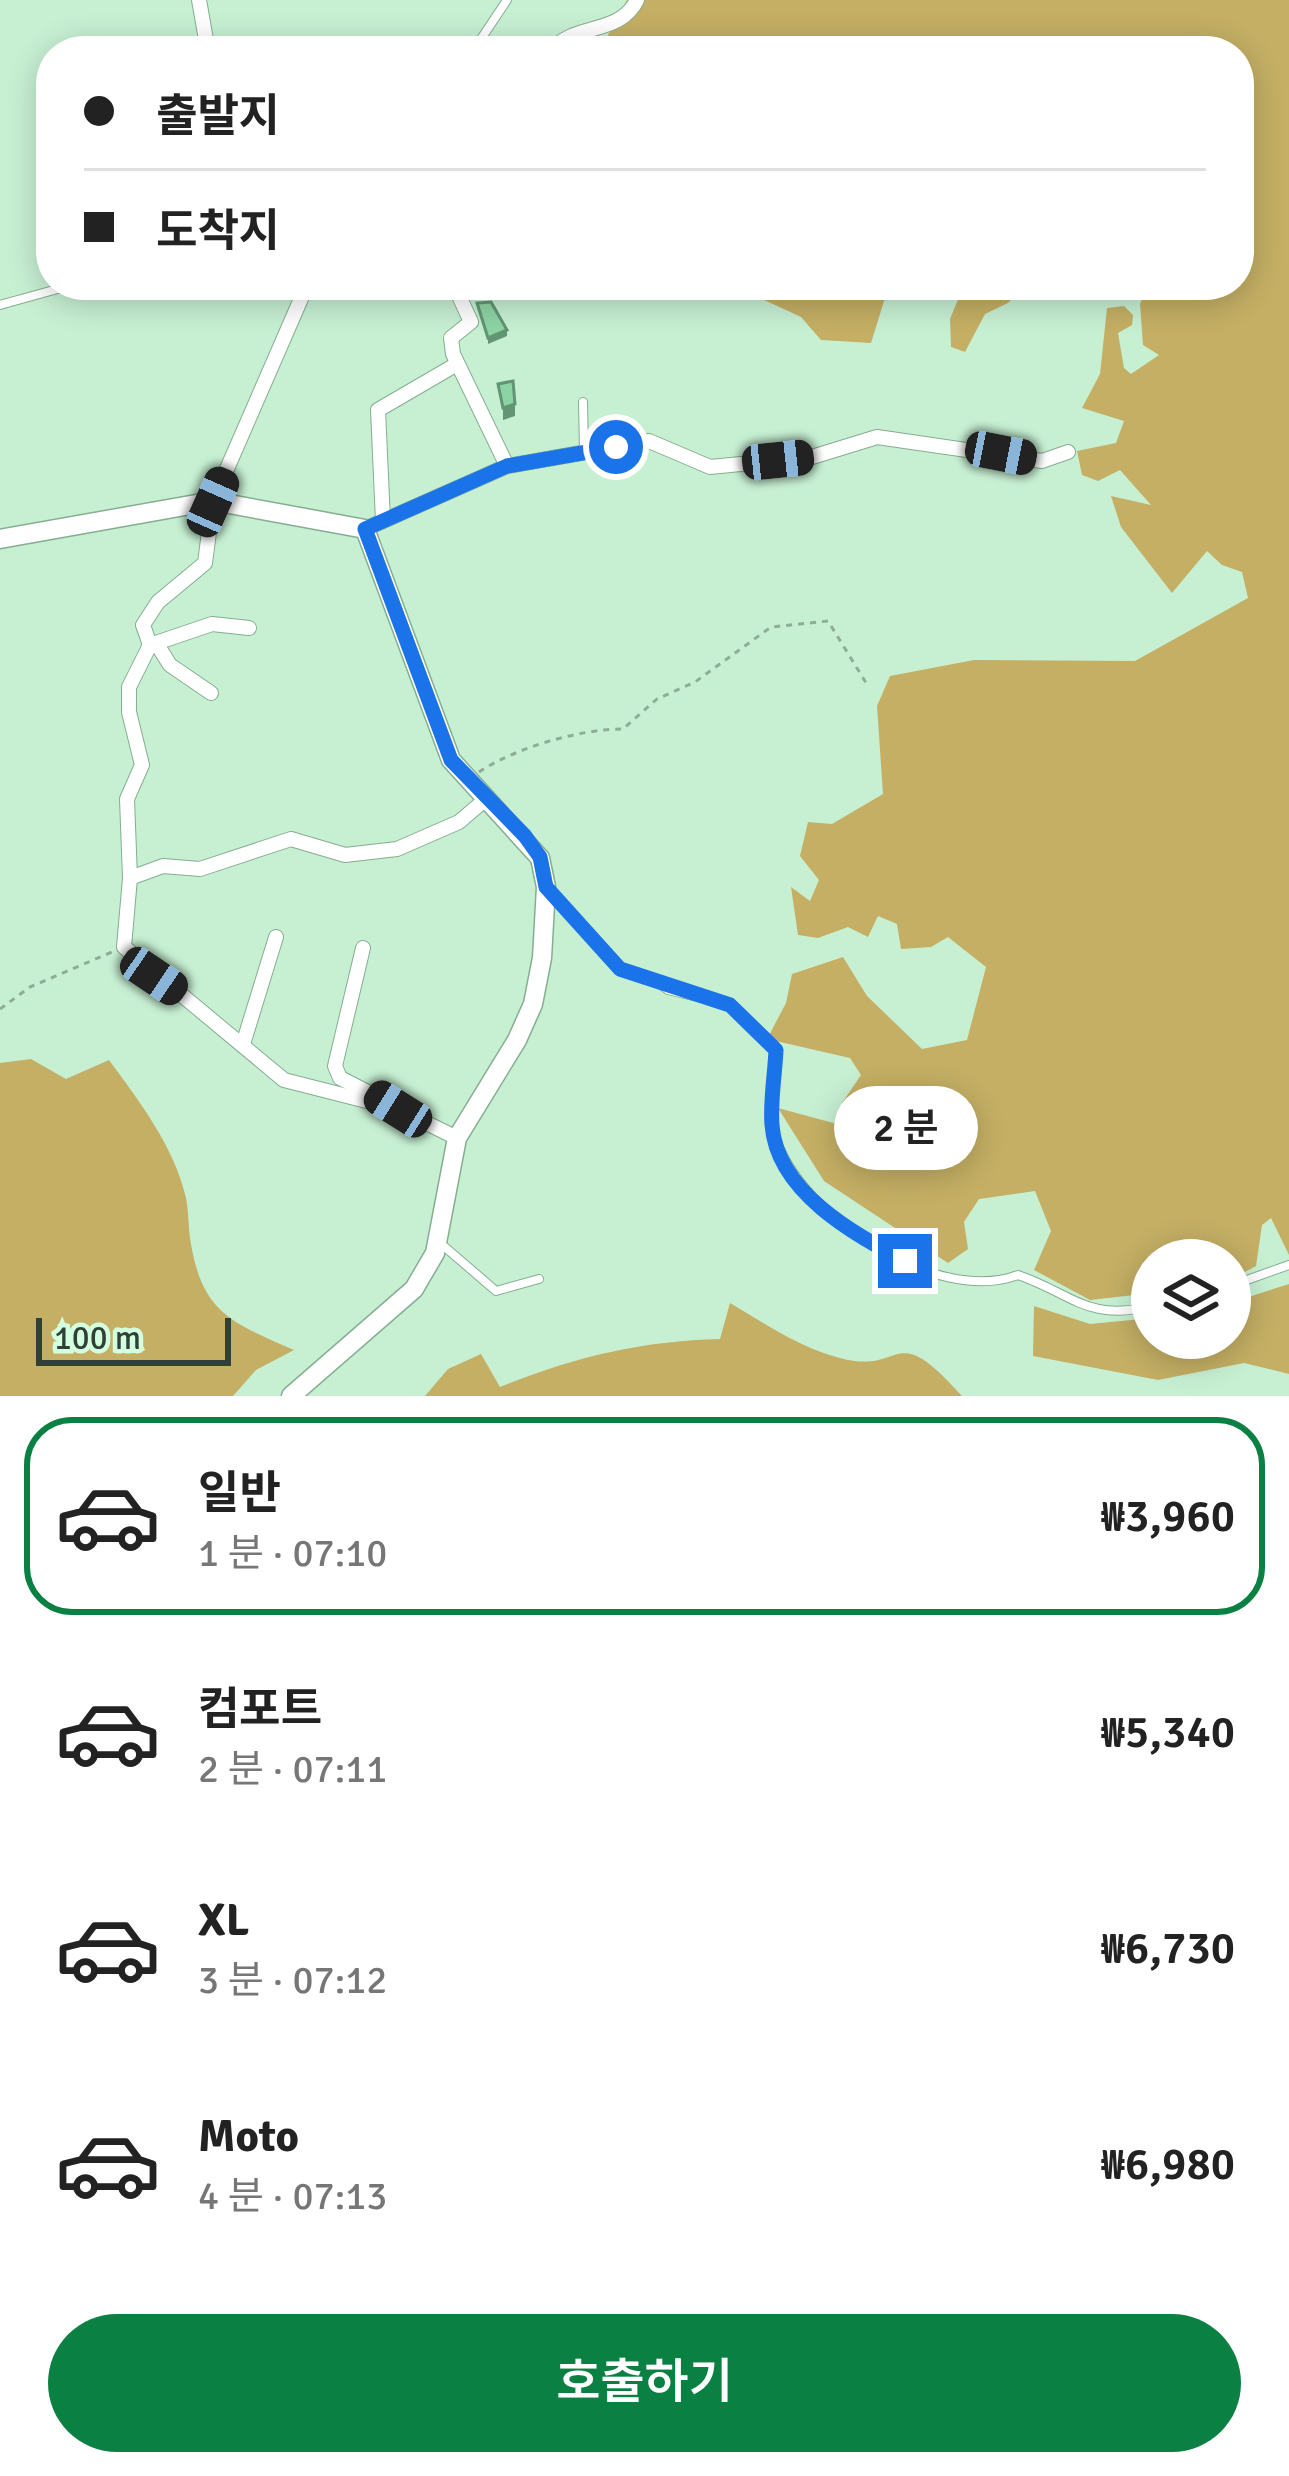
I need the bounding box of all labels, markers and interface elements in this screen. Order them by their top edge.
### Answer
text: 출발지 [156,89,280,144]
text: 도착지 [156,204,280,259]
route start [589,420,643,474]
car [962,428,1040,478]
car [740,438,816,482]
car [182,462,244,542]
car [114,941,194,1011]
car [358,1075,438,1143]
callout: 2 분 [833,1087,977,1171]
text: 2 분 [873,1104,939,1152]
route end [878,1234,932,1288]
map controls [1131,1239,1251,1359]
button: layers [1131,1239,1251,1359]
scale bar [36,1312,231,1365]
text: 100 m [54,1318,141,1359]
icon: car [54,1462,162,1570]
text: 일반 [198,1466,281,1521]
text: ₩3,960 [1101,1489,1235,1544]
text: 1 분 · 07:10 [198,1529,387,1577]
icon: car [54,1678,162,1786]
text: 컴포트 [198,1682,322,1737]
text: ₩5,340 [1101,1705,1235,1760]
text: 2 분 · 07:11 [198,1745,387,1793]
text: XL [198,1893,249,1948]
icon: car [54,1894,162,2002]
text: ₩6,730 [1101,1921,1235,1976]
text: 3 분 · 07:12 [198,1956,387,2004]
text: Moto [198,2109,299,2164]
icon: car [54,2110,162,2218]
text: ₩6,980 [1101,2137,1235,2192]
text: 4 분 · 07:13 [198,2172,387,2220]
button: 호출하기 [48,2314,1241,2452]

